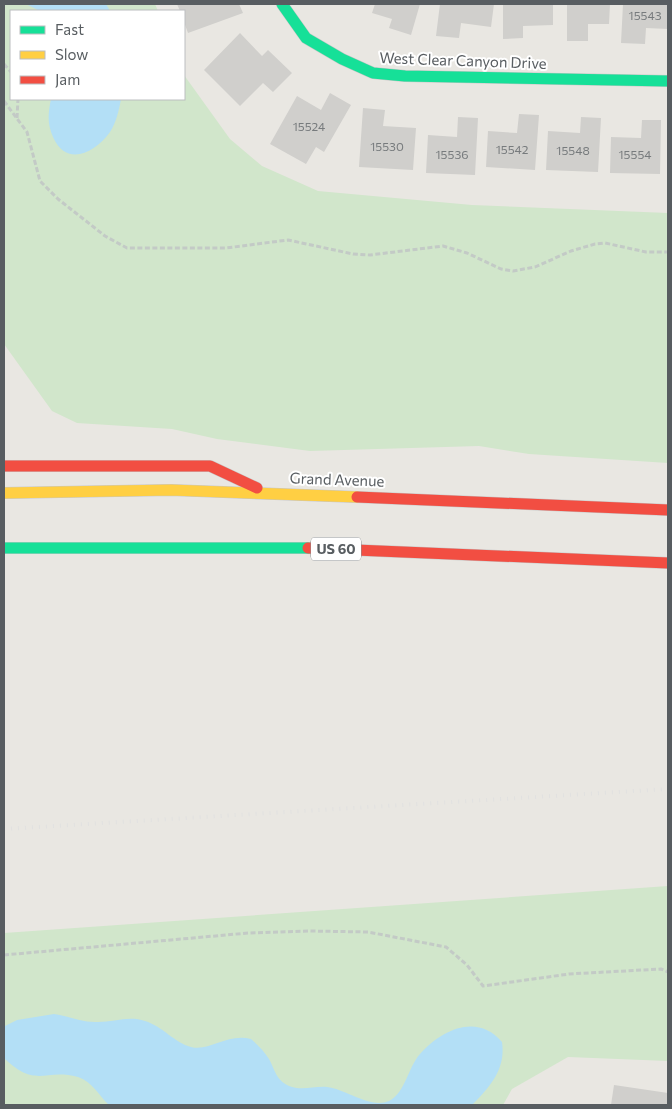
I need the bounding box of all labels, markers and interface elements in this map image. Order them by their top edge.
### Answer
house number: 15543 [629,8,662,22]
legend [10,10,185,100]
text: Fast [55,20,84,38]
text: Slow [55,45,88,63]
street label: West Clear Canyon Drive [379,48,547,72]
text: Jam [55,70,80,88]
house number: 15524 [293,119,325,133]
house number: 15530 [370,139,404,153]
house number: 15542 [496,142,529,156]
house number: 15548 [556,143,590,157]
house number: 15536 [435,147,469,161]
house number: 15554 [618,147,652,161]
street label: Grand Avenue [289,468,385,490]
road number: US 60 [311,538,361,560]

